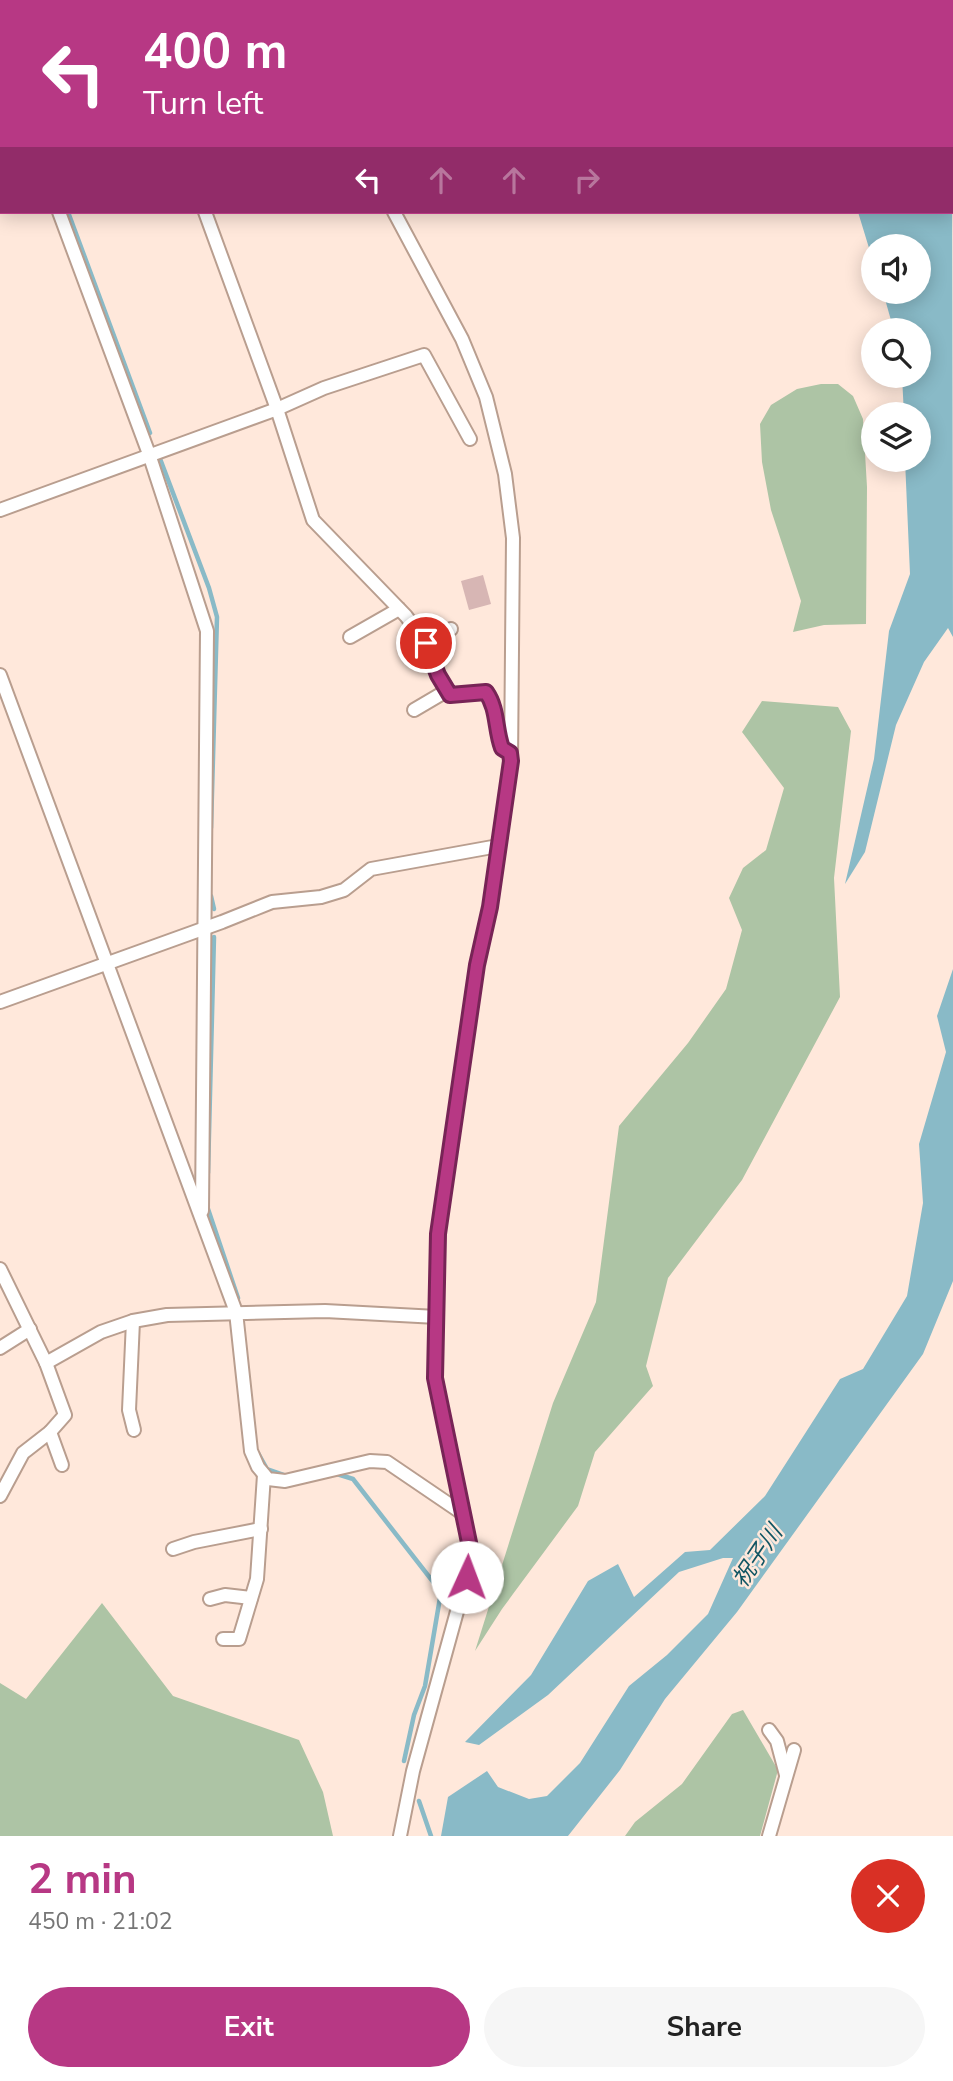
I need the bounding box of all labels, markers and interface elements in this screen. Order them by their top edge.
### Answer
text: 400 m [143,18,287,85]
icon: left [28,28,119,119]
text: Turn left [143,82,263,125]
icon: left [349,161,387,199]
icon: ahead [422,161,460,199]
icon: ahead [495,161,533,199]
icon: right [568,161,606,199]
map controls [861,234,931,472]
button: sound [861,234,931,304]
button: search [861,318,931,388]
button: layers [861,402,931,472]
pin [396,613,456,673]
icon: arrive [407,624,445,662]
water label: 祝子川 [725,1517,791,1594]
position arrow [430,1540,504,1614]
text: 2 min [28,1851,137,1908]
button: close [851,1859,925,1933]
text: 450 m · 21:02 [28,1906,173,1937]
button: Exit [28,1987,470,2067]
button: Share [484,1987,925,2067]

